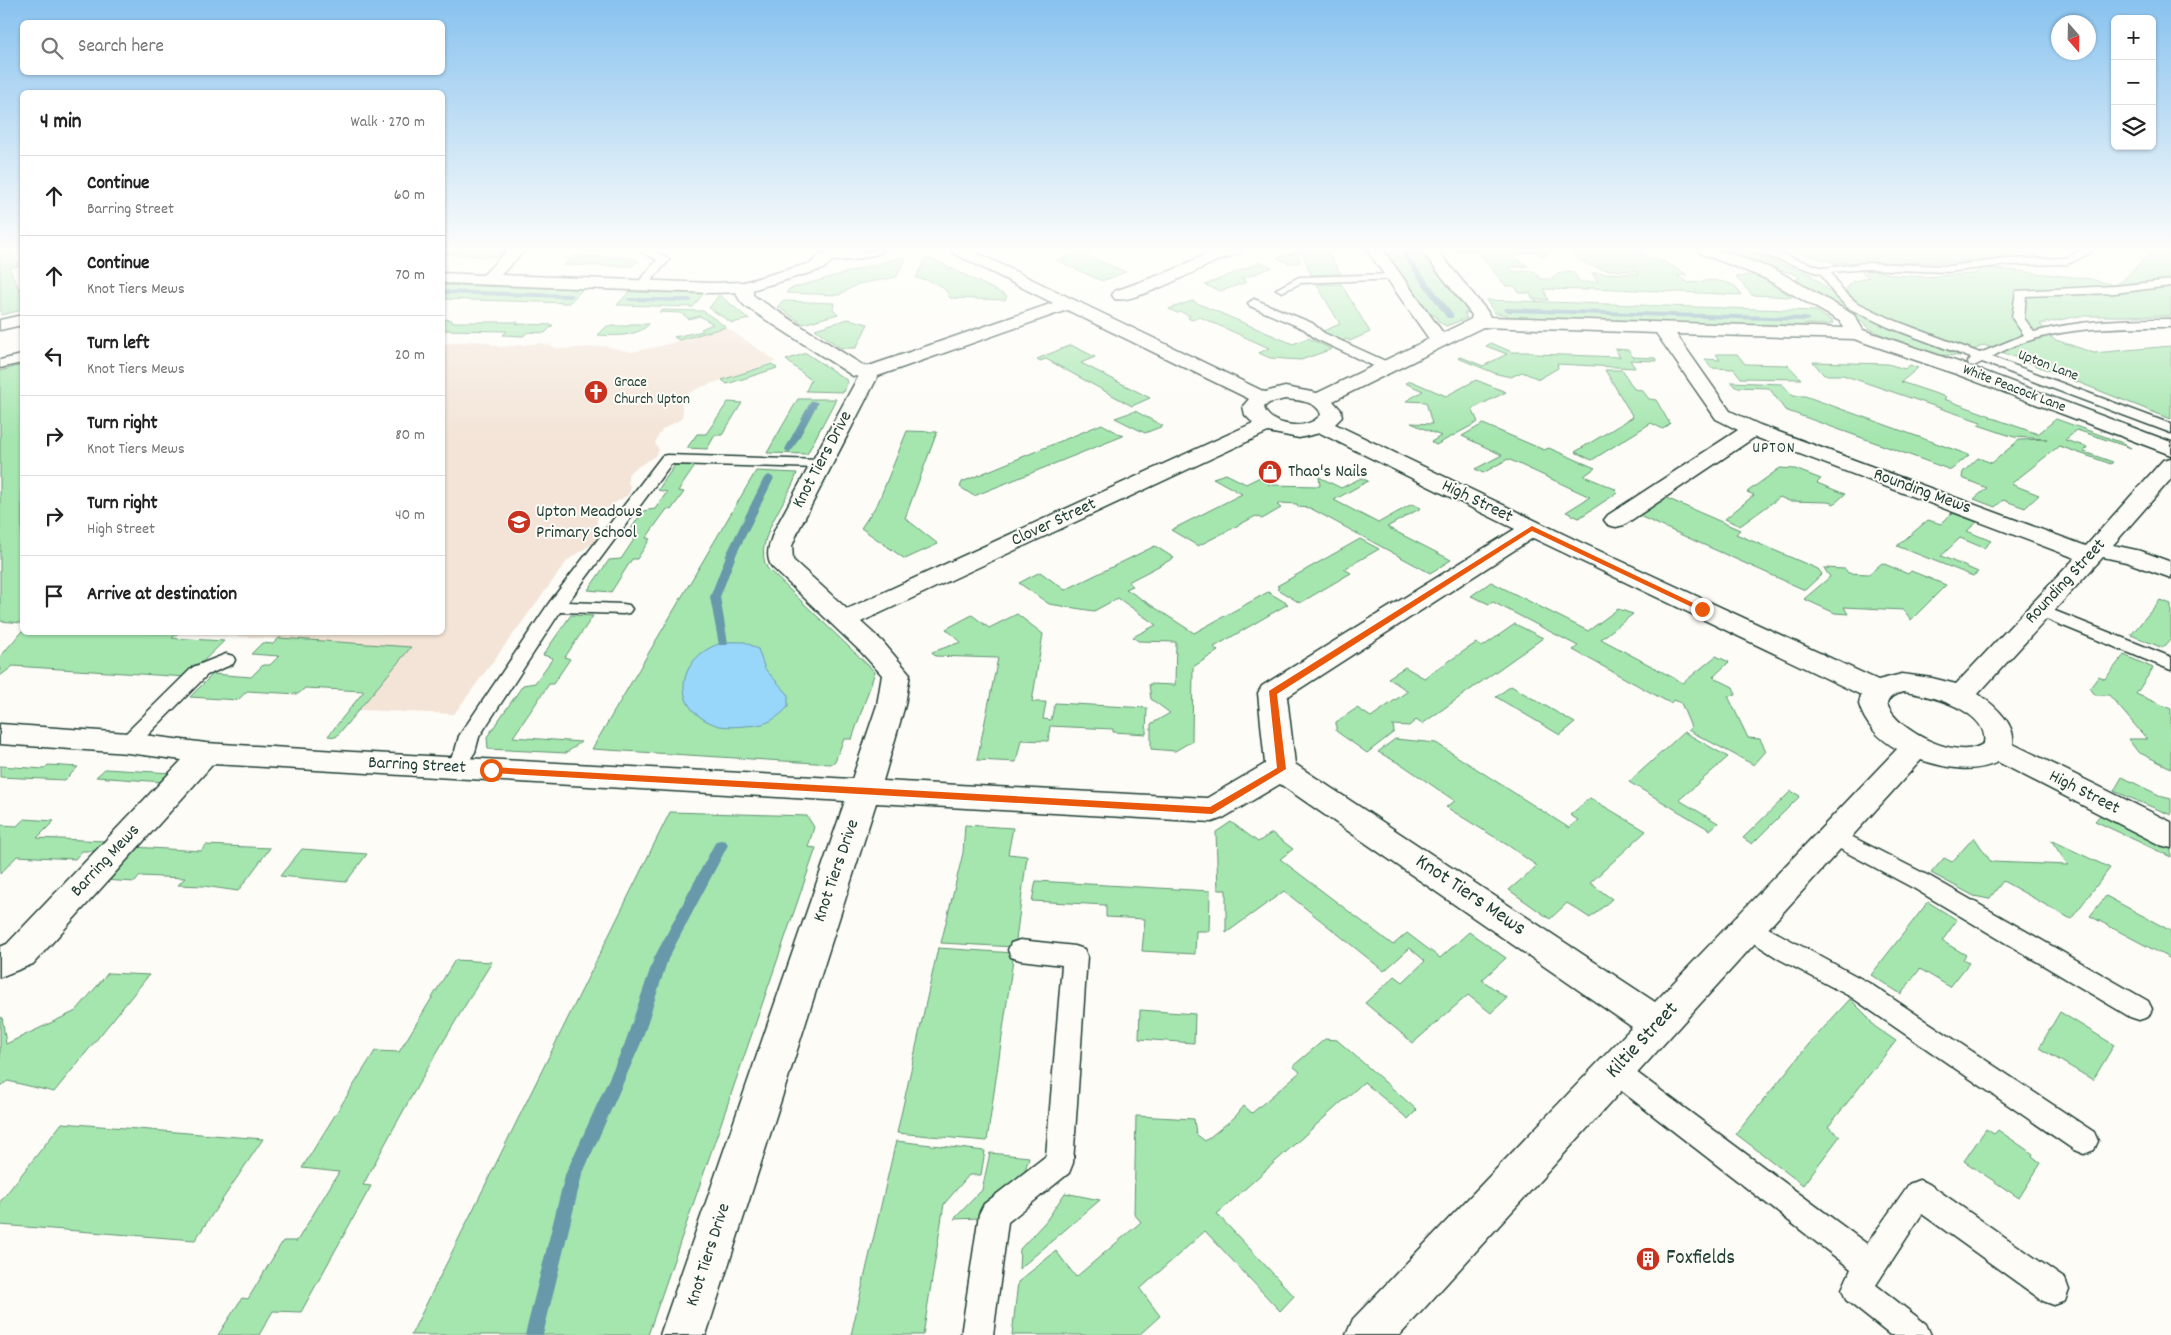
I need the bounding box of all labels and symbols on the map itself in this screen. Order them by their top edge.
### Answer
north arrow [2051,15,2096,60]
street label: Upton Lane [2014,344,2082,388]
street label: White Peacock Lane [1959,359,2069,419]
place label: Grace Church Upton [614,372,690,411]
church icon: Grace Church Upton [583,379,609,405]
street label: Knot Tiers Drive [787,407,859,513]
district label: UPTON [1752,437,1796,460]
shop icon: Thao's Nails [1257,459,1283,485]
place label: Thao's Nails [1288,460,1368,485]
street label: Rounding Mews [1870,463,1974,521]
street label: High Street [1437,474,1517,530]
street label: Clover Street [1007,492,1101,554]
place label: Upton Meadows Primary School [536,500,643,546]
school or university icon: Upton Meadows Primary School [506,509,532,535]
street label: Rounding Street [2020,533,2112,630]
route end [1691,598,1714,621]
street label: Barring Street [368,751,467,781]
route start [480,759,503,782]
street label: High Street [2044,764,2124,822]
street label: Knot Tiers Drive [808,816,866,926]
street label: Barring Mews [66,819,146,903]
street label: Knot Tiers Mews [1408,848,1532,944]
street label: Kiltie Street [1600,996,1687,1086]
street label: Knot Tiers Drive [681,1200,737,1310]
place label: Foxfields [1666,1244,1735,1274]
building icon: Foxfields [1635,1246,1661,1272]

